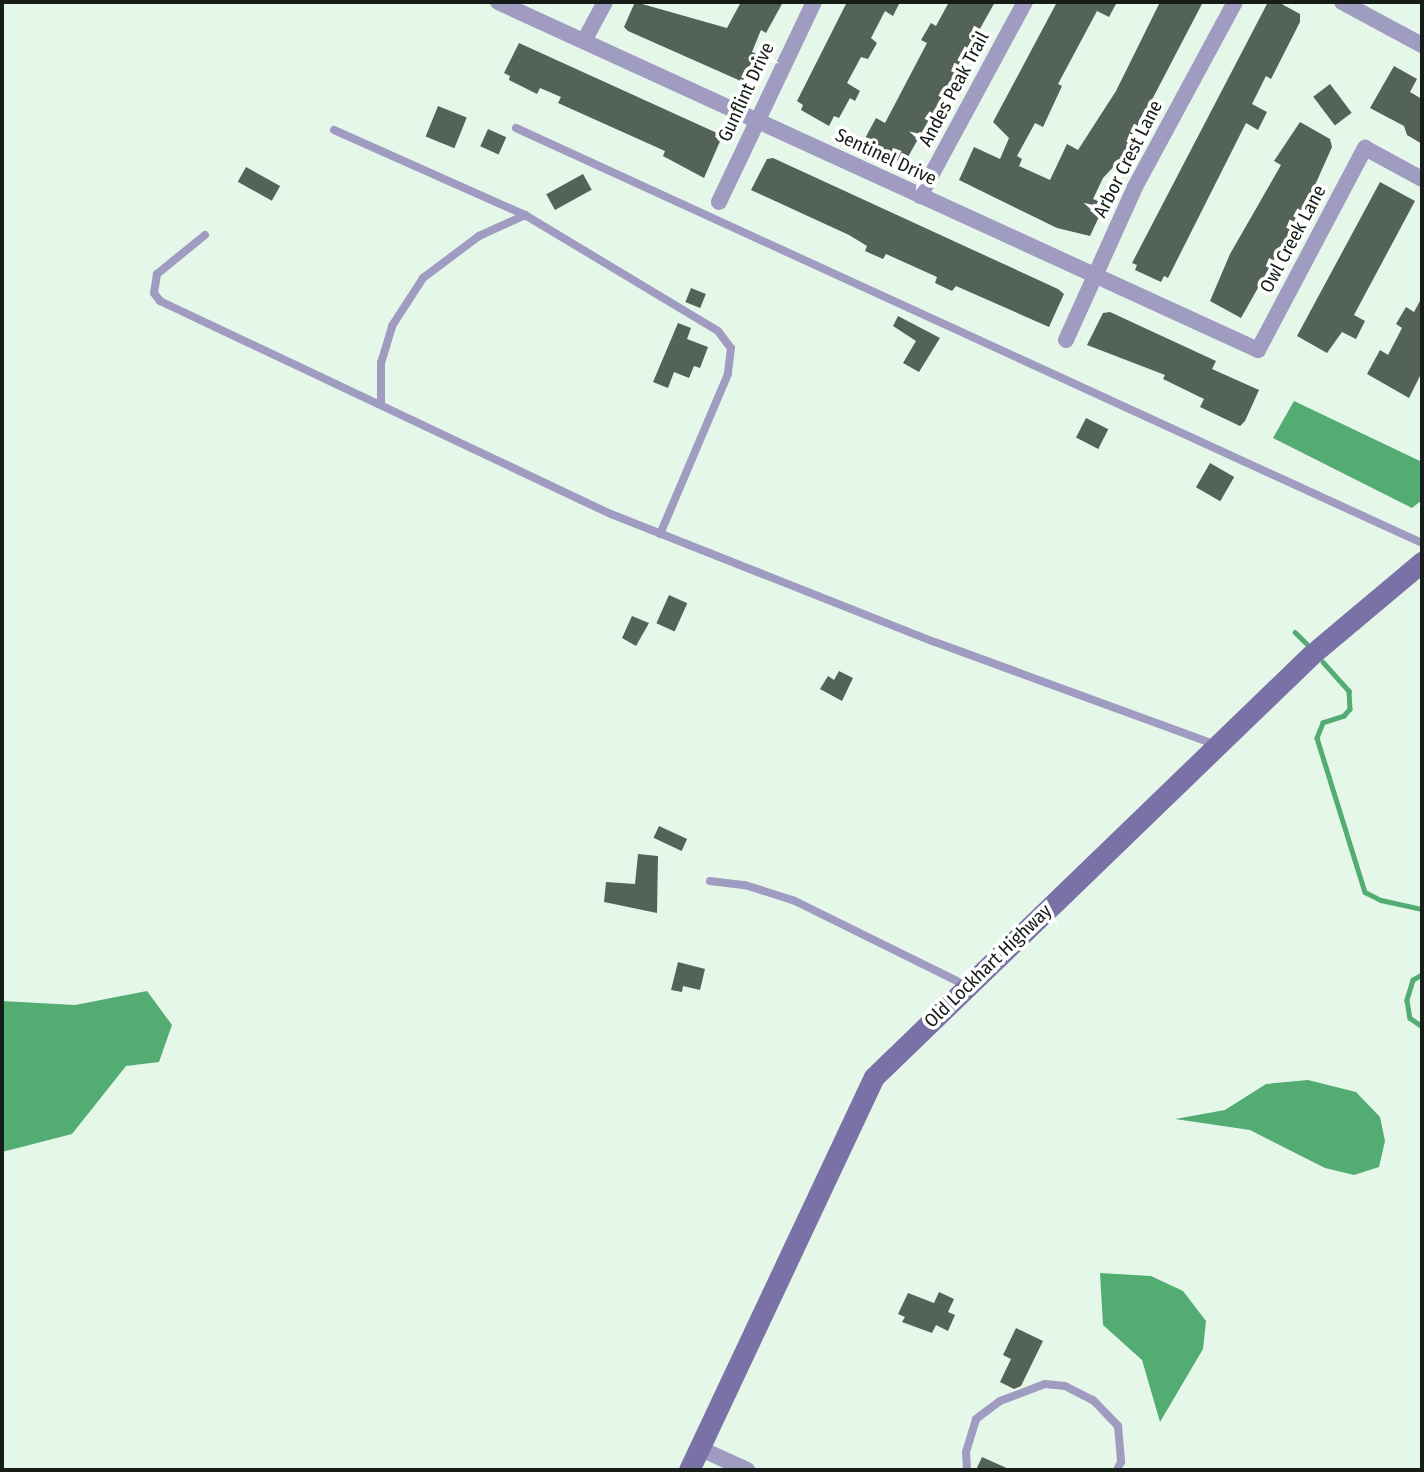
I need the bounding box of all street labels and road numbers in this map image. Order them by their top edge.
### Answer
street label: Andes Peak Trail [914,28,994,150]
street label: Gunflint Drive [713,39,779,145]
street label: Arbor Crest Lane [1089,97,1167,221]
street label: Sentinel Drive [832,124,940,190]
street label: Owl Creek Lane [1255,181,1331,297]
street label: Old Lockhart Highway [920,899,1056,1033]

